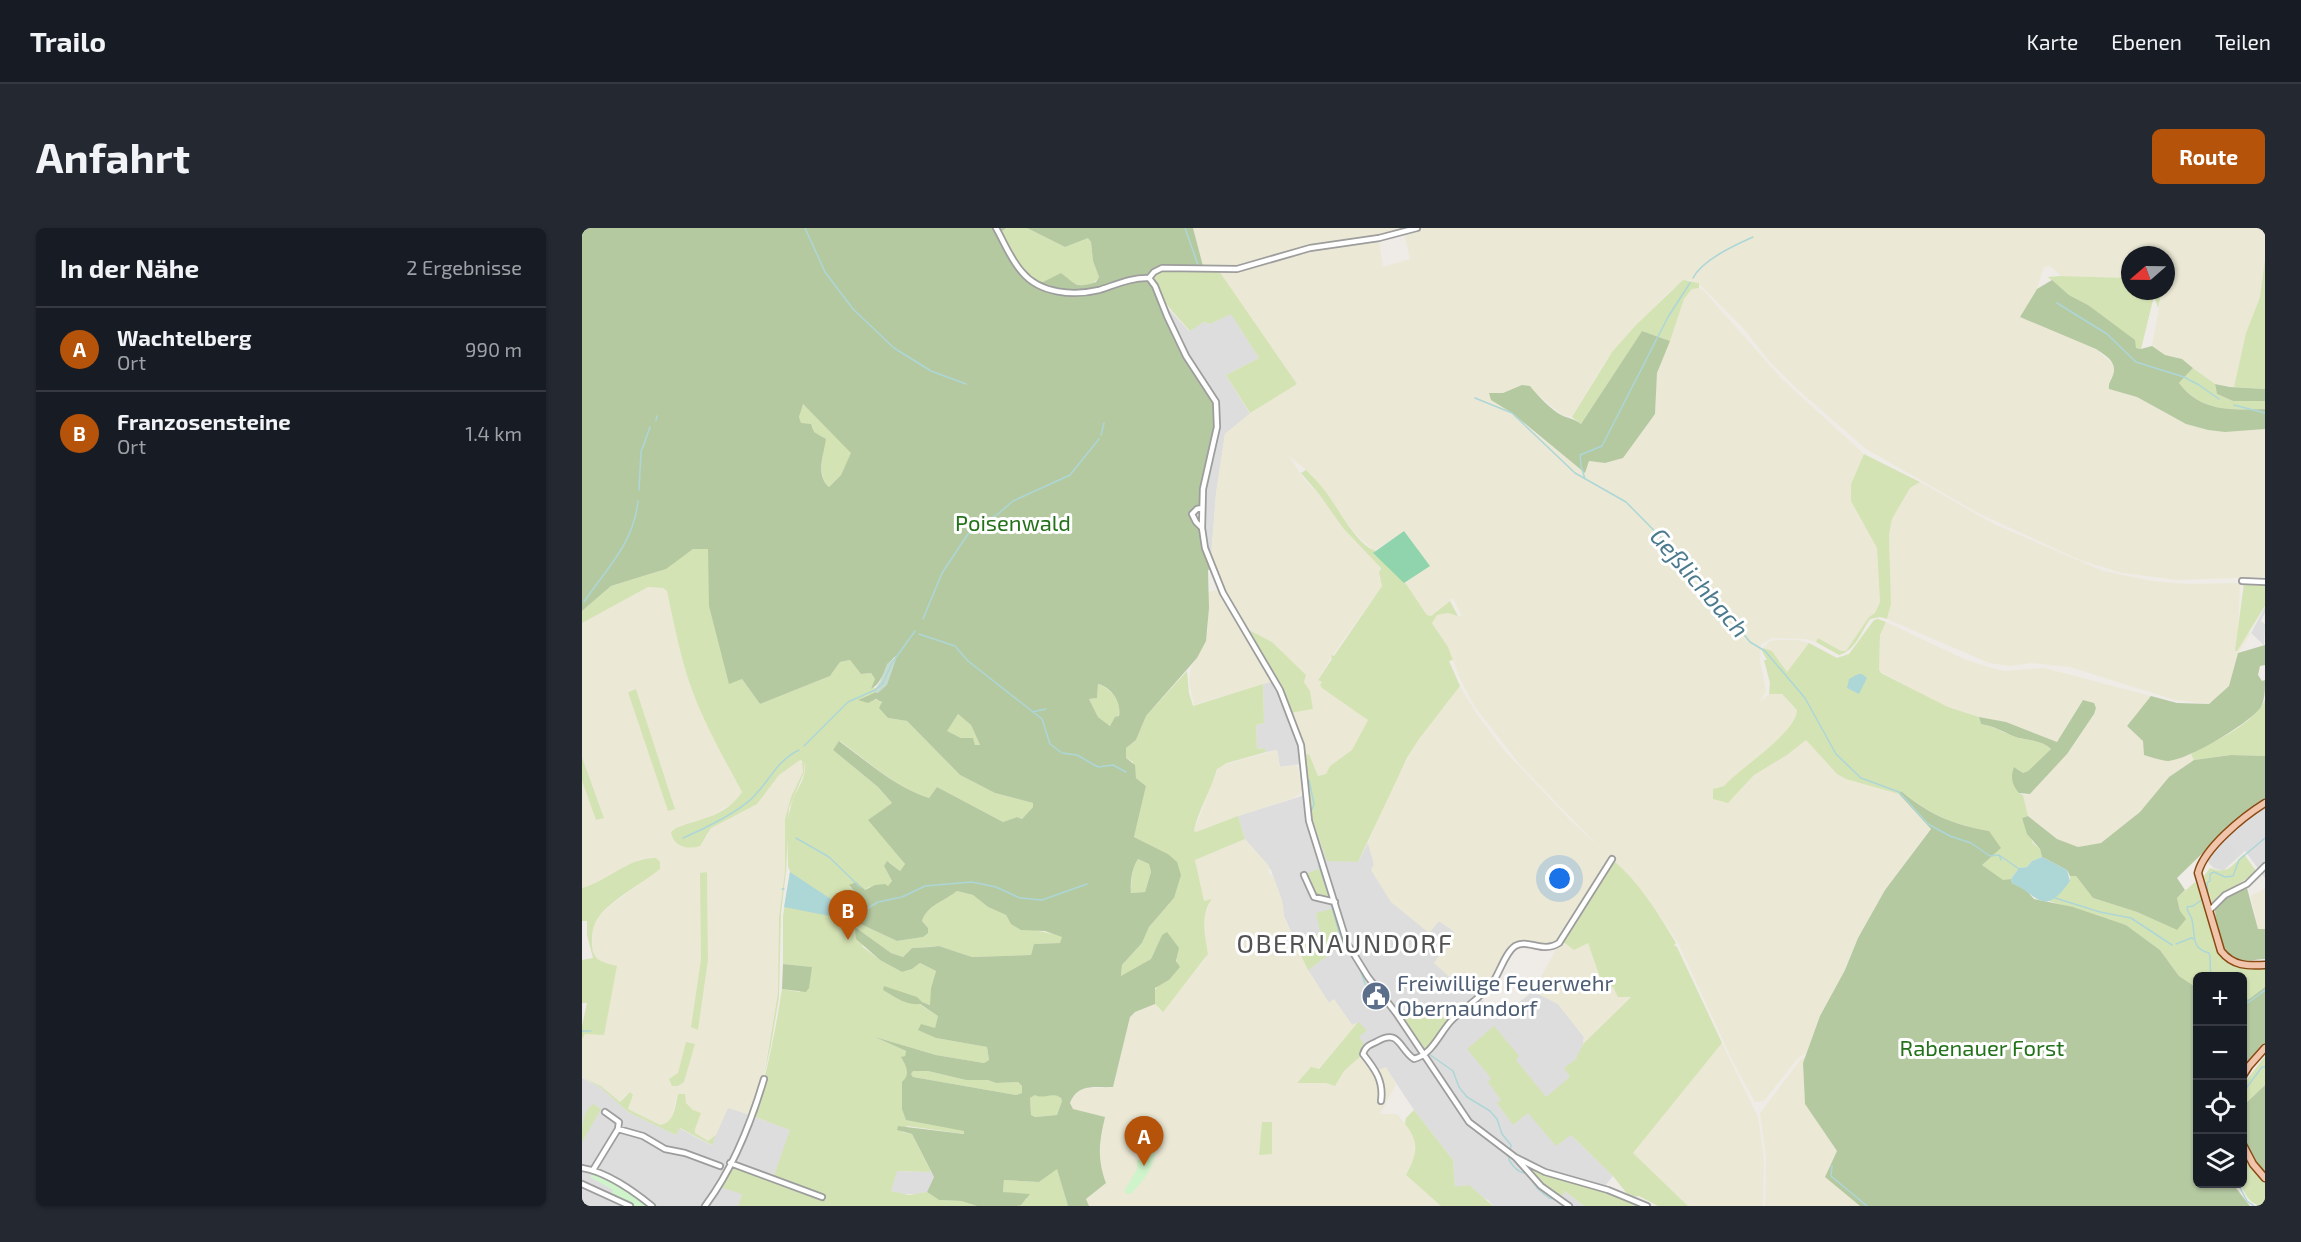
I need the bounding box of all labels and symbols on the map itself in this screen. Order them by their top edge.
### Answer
north arrow [2121,246,2175,300]
park label: Poisenwald [955,509,1071,535]
water label: Geßlichbach [1645,521,1755,643]
your location [1545,864,1574,893]
pin: B [828,890,868,940]
district label: OBERNAUNDORF [1237,927,1453,958]
place label: Freiwillige Feuerwehr Obernaundorf [1397,969,1613,1020]
public building icon: Freiwillige Feuerwehr Obernaundorf [1360,980,1392,1012]
park label: Rabenauer Forst [1900,1034,2064,1060]
pin: A [1124,1116,1164,1166]

